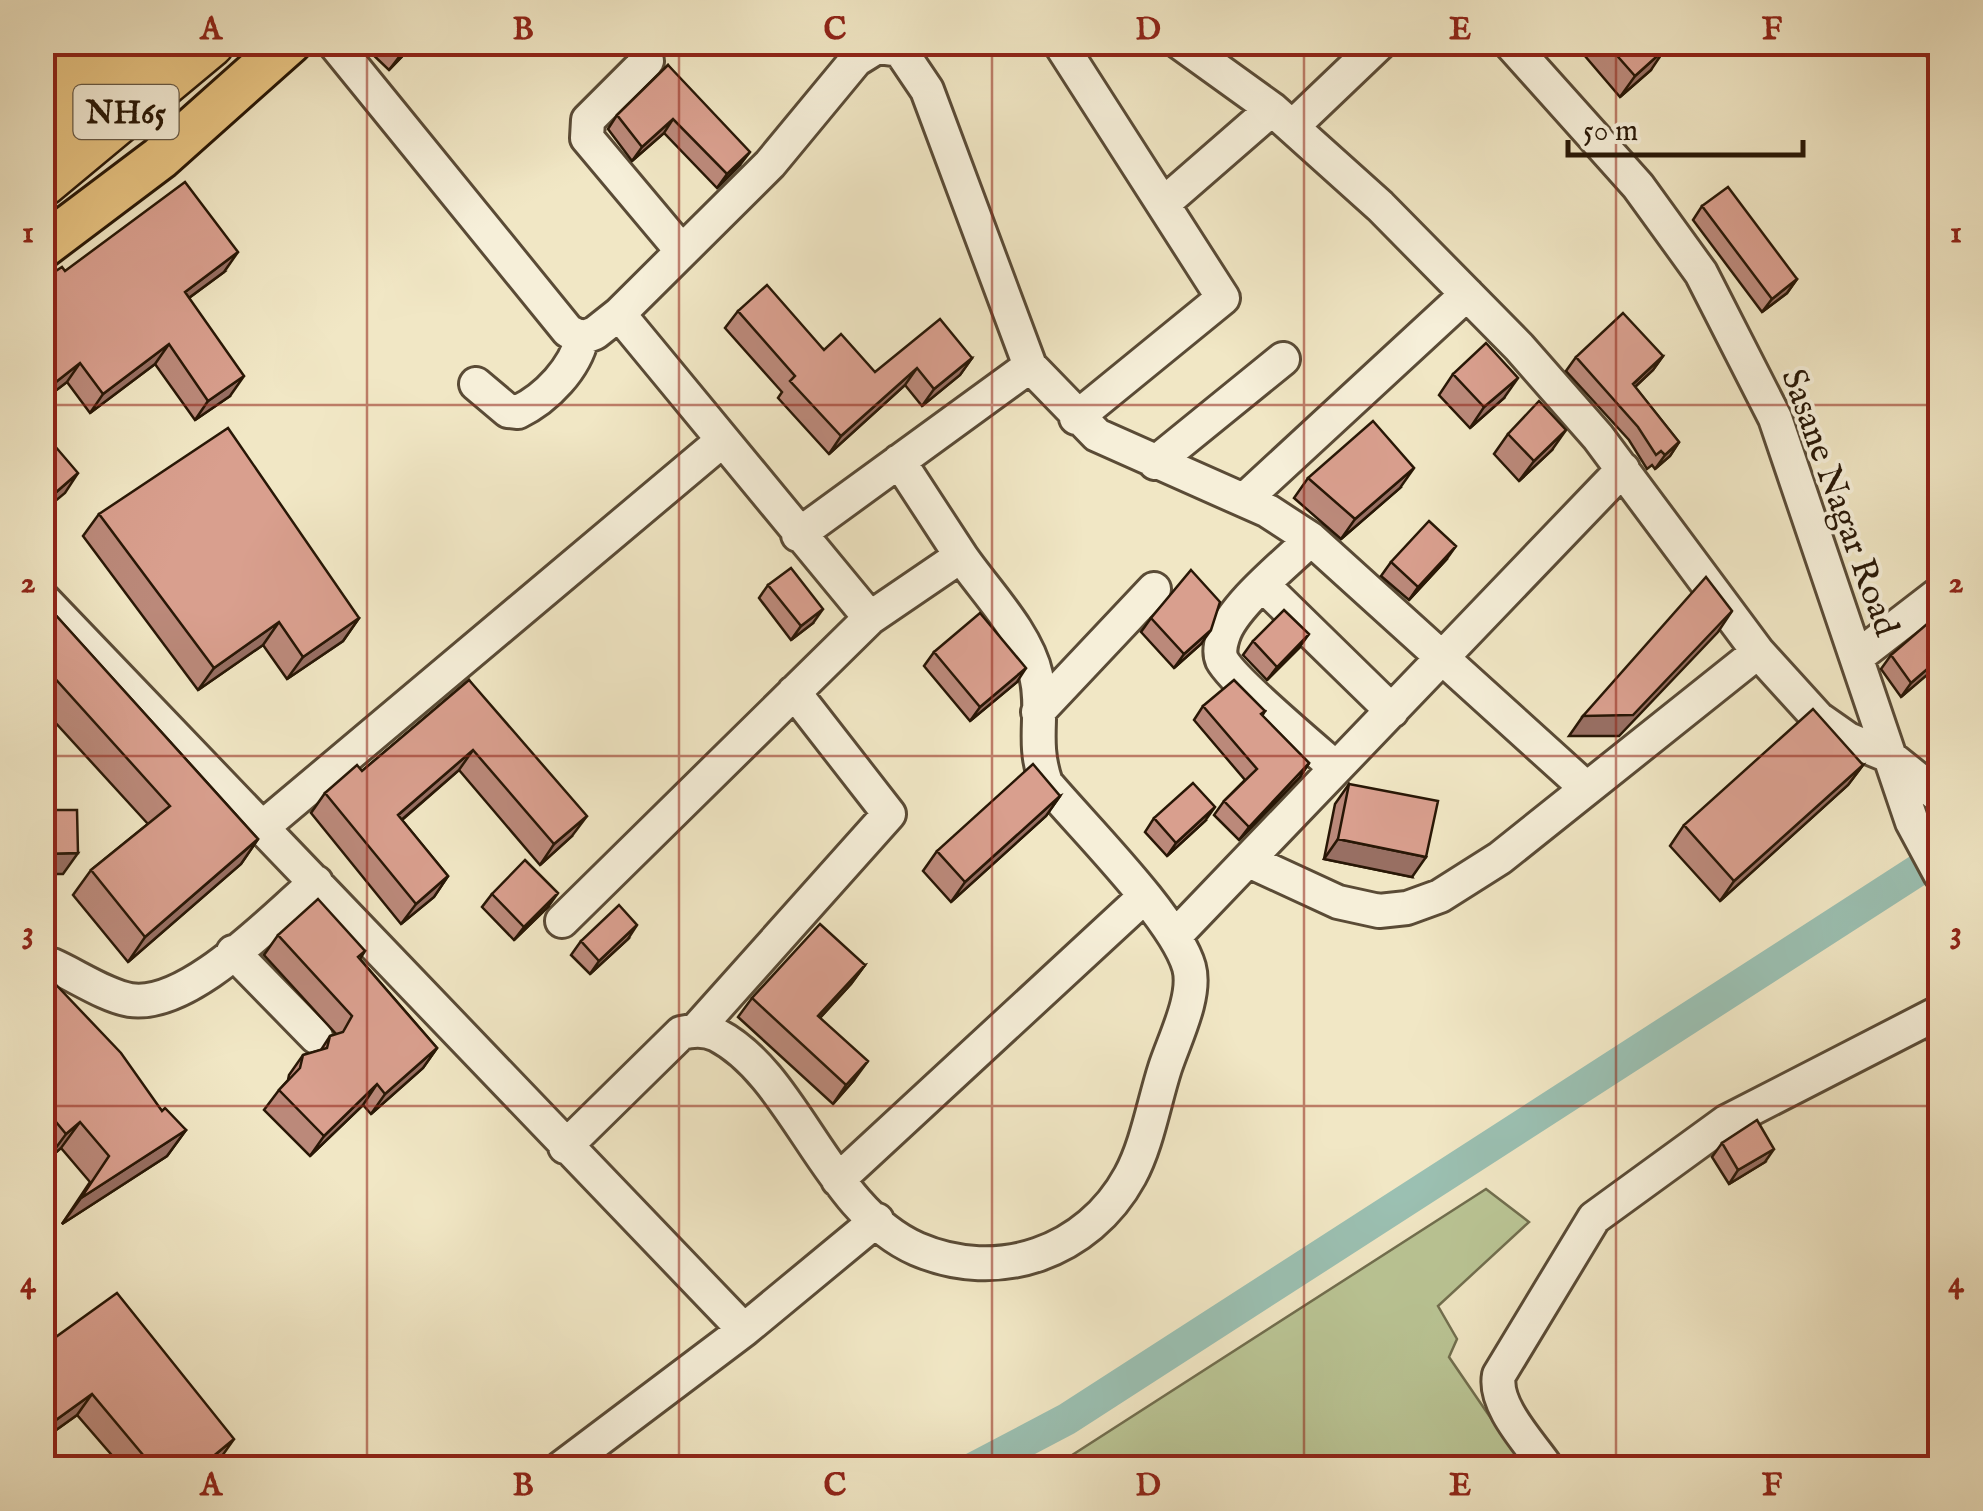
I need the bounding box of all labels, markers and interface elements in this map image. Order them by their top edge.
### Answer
text: A [198,10,223,51]
text: B [512,10,534,51]
text: C [824,10,847,51]
text: D [1135,10,1161,51]
text: E [1449,10,1471,51]
text: F [1762,10,1783,51]
road number: NH65 [74,85,178,139]
scale bar [1568,95,1803,157]
text: 50 m [1583,113,1638,151]
text: 1 [22,213,34,254]
text: 1 [1950,213,1962,254]
street label: Sasane Nagar Road [1769,363,1908,643]
text: 2 [20,563,36,604]
text: 2 [1948,563,1964,604]
text: 3 [22,913,34,954]
text: 3 [1950,913,1962,954]
text: 4 [20,1263,36,1304]
text: 4 [1948,1263,1964,1304]
text: A [198,1466,223,1507]
text: B [512,1466,534,1507]
text: C [824,1466,847,1507]
text: D [1135,1466,1161,1507]
text: E [1449,1466,1471,1507]
text: F [1762,1466,1783,1507]

